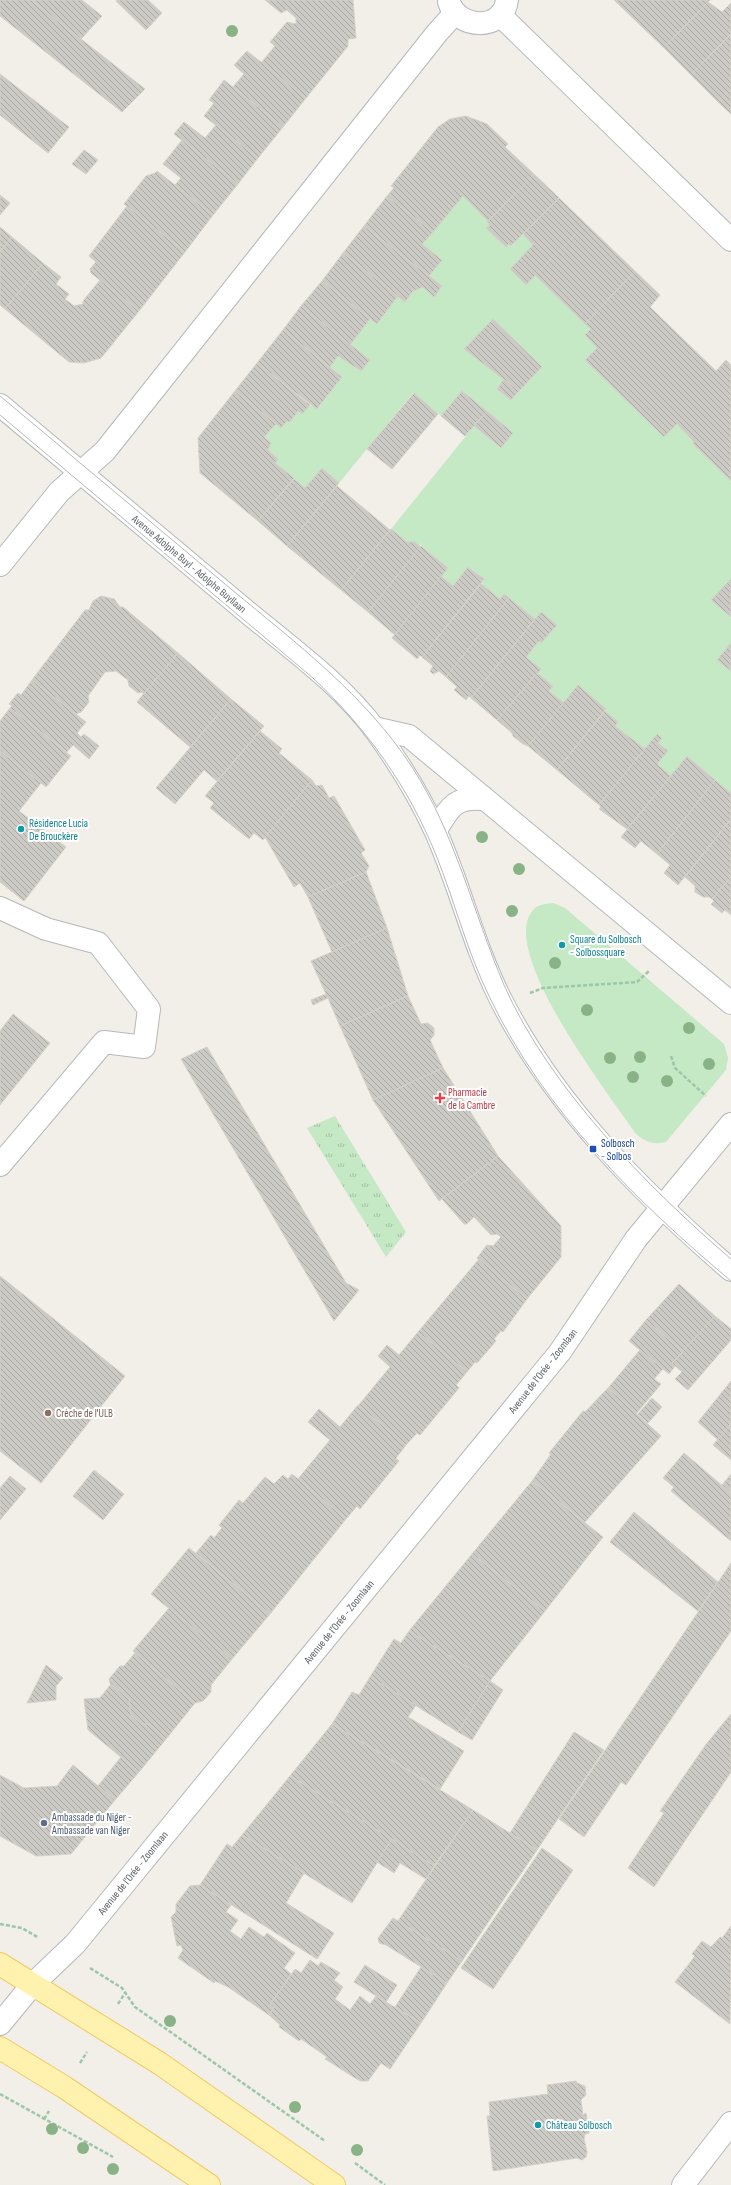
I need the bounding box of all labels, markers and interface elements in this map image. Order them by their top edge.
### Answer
street label: Avenue Adolphe Buyl - Adolphe Buyllaan [128,512,249,616]
place label: Résidence Lucia De Brouckère [29,817,88,843]
marker: Résidence Lucia De Brouckère [16,824,26,834]
place label: Square du Solbosch - Solbossquare [570,933,642,959]
marker: Square du Solbosch - Solbossquare [557,940,567,950]
place label: Pharmacie de la Cambre [448,1086,495,1112]
marker: Pharmacie de la Cambre [435,1093,445,1103]
place label: Solbosch - Solbos [601,1137,635,1163]
marker: Solbosch - Solbos [588,1144,598,1154]
street label: Avenue de l'Orée - Zoomlaan [505,1326,580,1417]
place label: Crèche de l'ULB [56,1407,113,1420]
marker: Crèche de l'ULB [43,1408,53,1418]
street label: Avenue de l'Orée - Zoomlaan [301,1577,377,1667]
place label: Ambassade du Niger - Ambassade van Niger [51,1811,132,1837]
marker: Ambassade du Niger - Ambassade van Niger [39,1818,49,1828]
street label: Avenue de l'Orée - Zoomlaan [95,1828,171,1918]
place label: Château Solbosch [546,2119,612,2132]
marker: Château Solbosch [533,2120,543,2130]

